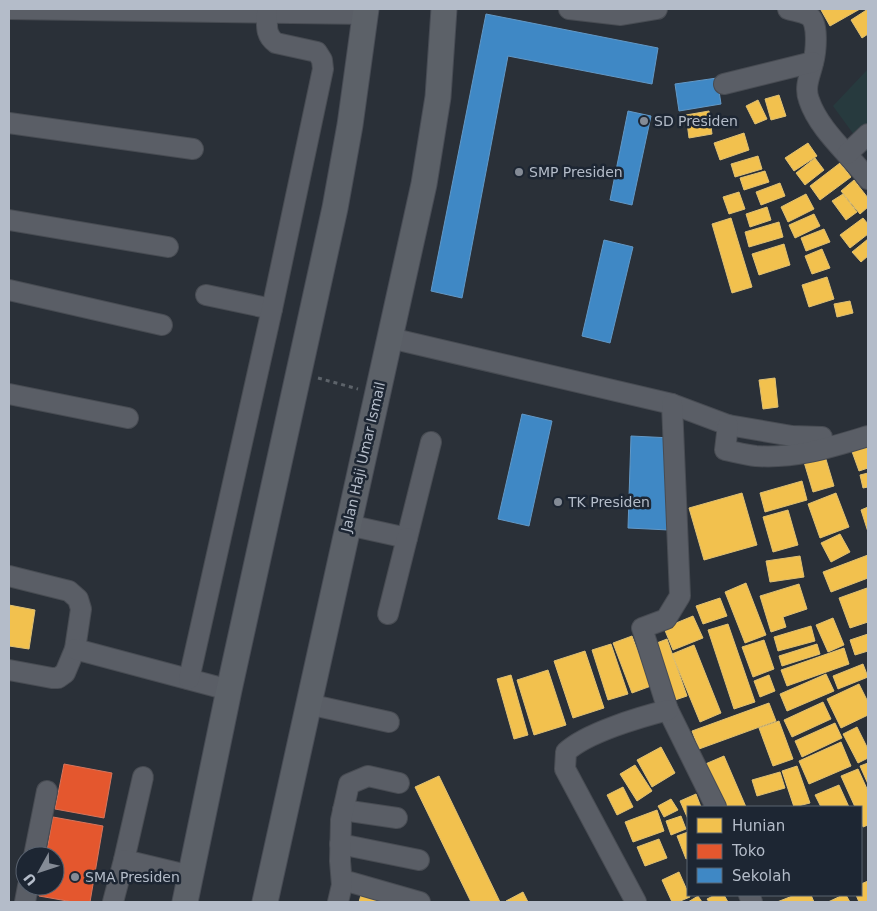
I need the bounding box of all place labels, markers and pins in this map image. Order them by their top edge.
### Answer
place label: SD Presiden [654,113,738,129]
marker: SD Presiden [638,115,650,127]
place label: SMP Presiden [529,164,623,180]
marker: SMP Presiden [513,166,525,178]
place label: TK Presiden [567,494,650,510]
marker: TK Presiden [552,496,564,508]
place label: SMA Presiden [85,869,180,885]
marker: SMA Presiden [69,871,81,883]

